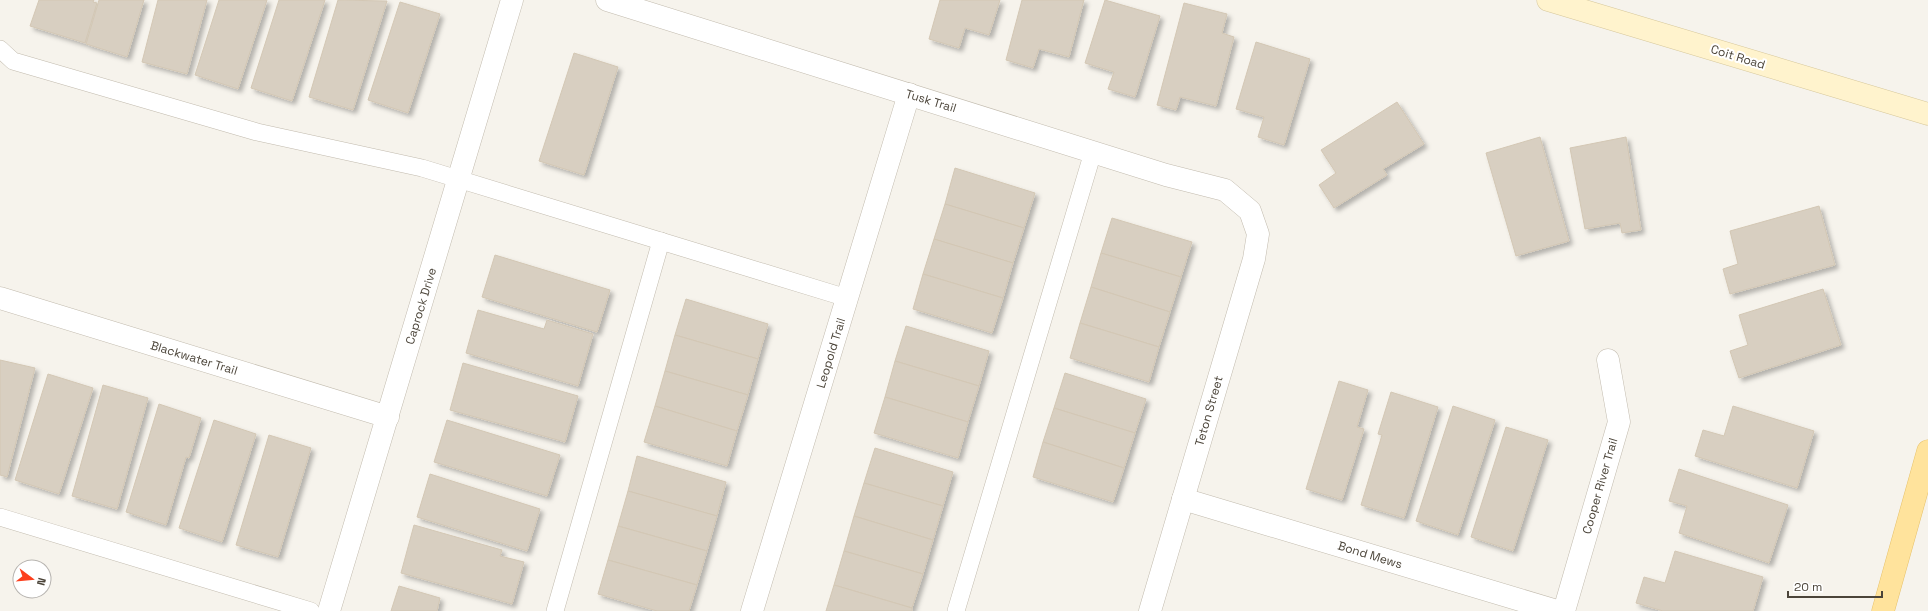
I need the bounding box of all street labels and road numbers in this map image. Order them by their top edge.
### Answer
street label: Coit Road [1709,41,1767,73]
street label: Tusk Trail [904,86,958,116]
street label: Caprock Drive [402,266,440,346]
street label: Leopold Trail [813,316,849,390]
street label: Blackwater Trail [149,337,239,379]
street label: Teton Street [1191,374,1227,448]
street label: Cooper River Trail [1579,436,1621,536]
street label: Bond Mews [1336,538,1404,572]

